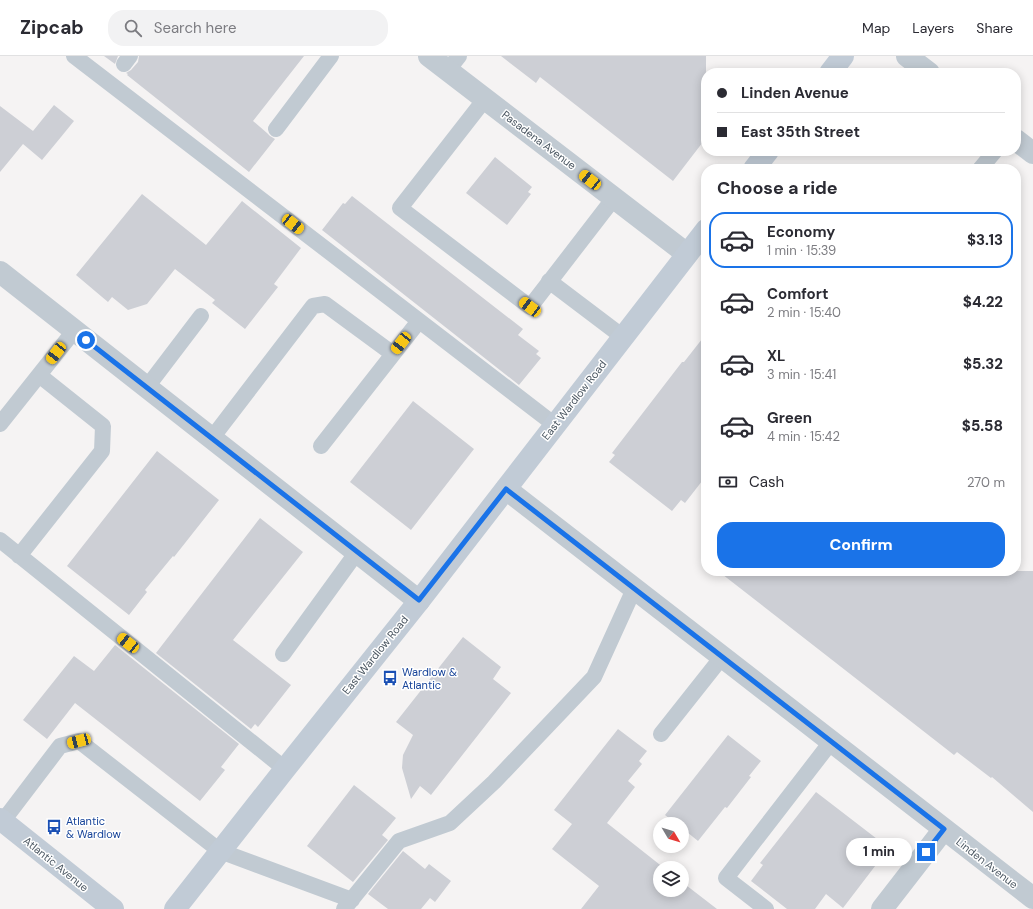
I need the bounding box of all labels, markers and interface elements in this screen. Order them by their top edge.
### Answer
search box [108,10,388,46]
text: Zipcab [20,15,84,40]
icon: search [122,17,144,39]
text: Search here [154,18,237,38]
text: Map [862,19,890,37]
text: Layers [912,19,954,37]
text: Share [976,19,1013,37]
text: Linden Avenue [741,83,849,103]
street label: Pasadena Avenue [499,108,579,172]
text: East 35th Street [741,122,860,142]
car [577,168,603,192]
text: Choose a ride [717,176,838,200]
car [280,212,306,236]
icon: car [719,222,755,258]
text: Economy [767,222,835,242]
text: $3.13 [967,230,1003,250]
text: 1 min · 15:39 [767,242,836,259]
icon: car [719,284,755,320]
text: Comfort [767,284,828,304]
text: $4.22 [963,292,1003,312]
car [517,295,543,319]
text: 2 min · 15:40 [767,304,841,321]
car [389,330,413,356]
route start [77,331,95,349]
car [44,340,68,366]
icon: car [719,346,755,382]
text: XL [767,346,785,366]
text: $5.32 [963,354,1003,374]
street label: East Wardlow Road [539,357,610,443]
text: 3 min · 15:41 [767,366,836,383]
icon: car [719,408,755,444]
text: Green [767,408,812,428]
text: $5.58 [962,416,1003,436]
text: 4 min · 15:42 [767,428,840,445]
icon: cash [717,471,739,493]
text: Cash [749,472,784,492]
text: 270 m [967,474,1005,491]
button: Confirm [717,522,1005,568]
street label: East Wardlow Road [339,613,411,697]
car [115,631,141,655]
place label: Wardlow & Atlantic [402,665,457,692]
bus stop icon: Wardlow & Atlantic [381,669,399,687]
car [66,732,92,750]
place label: Atlantic & Wardlow [66,814,122,841]
north arrow [653,817,689,853]
map controls [653,817,689,897]
bus stop icon: Atlantic & Wardlow [45,818,63,836]
street label: Atlantic Avenue [21,834,91,894]
street label: Linden Avenue [953,835,1021,891]
callout: 1 min [846,838,912,866]
text: 1 min [863,843,895,860]
route end [917,843,935,861]
button: layers [653,861,689,897]

